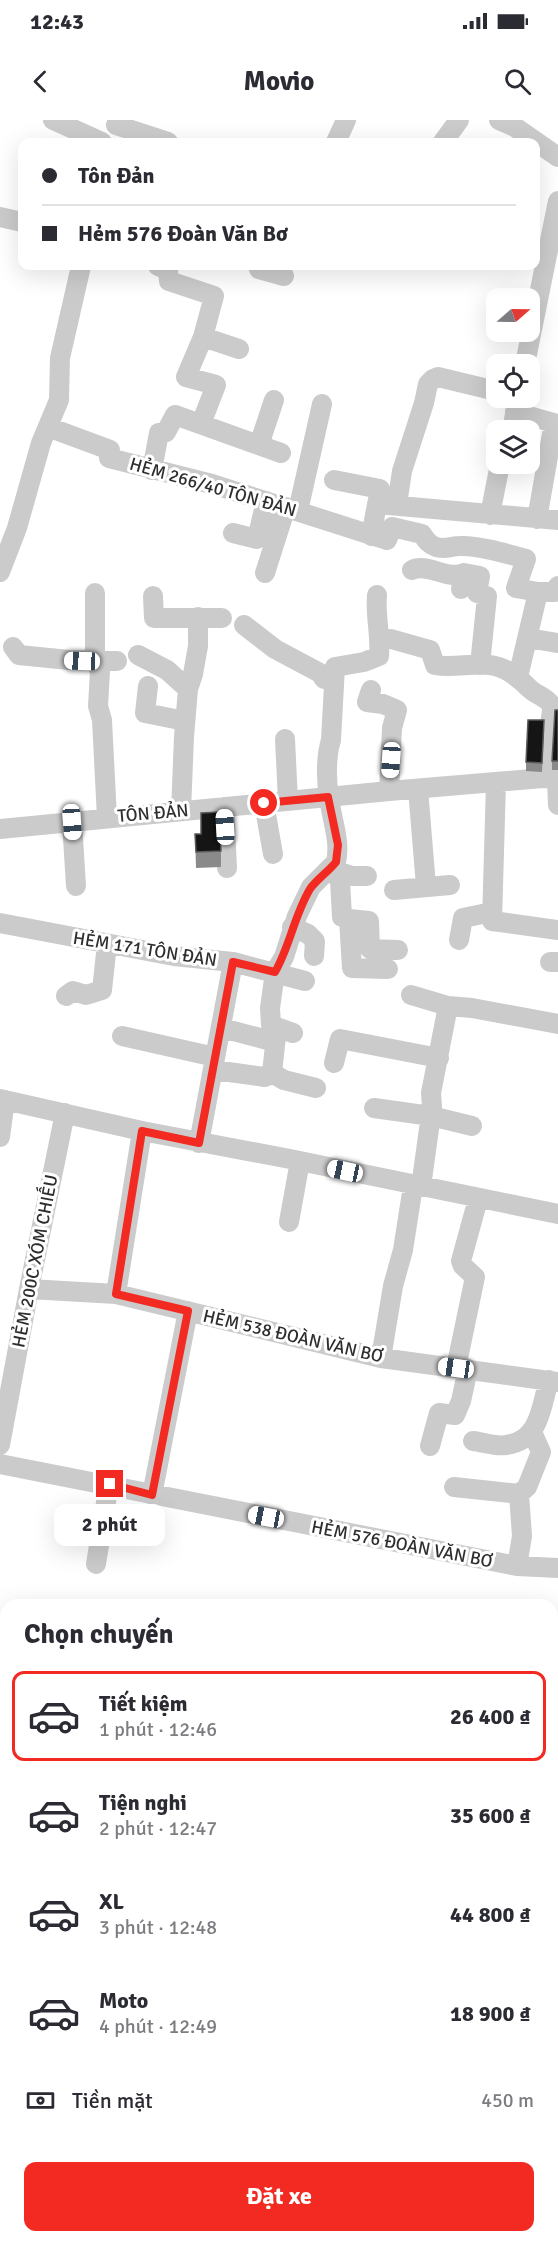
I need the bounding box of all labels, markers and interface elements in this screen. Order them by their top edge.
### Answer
text: 12:43 [30,8,84,35]
icon: back [24,65,57,98]
text: Movio [244,65,314,98]
icon: search [501,65,534,98]
text: Tôn Đản [78,162,155,189]
text: Hẻm 576 Đoàn Văn Bơ [78,220,288,247]
north arrow [486,288,540,342]
map controls [486,288,540,474]
button: locate [486,354,540,408]
button: layers [486,420,540,474]
street label: HẺM 266/40 TÔN ĐẢN [127,453,299,521]
car [64,651,100,671]
car [381,741,401,779]
route start [250,789,277,816]
street label: TÔN ĐẢN [117,799,189,827]
car [62,803,82,841]
car [215,809,235,845]
street label: HẺM 171 TÔN ĐẢN [72,927,218,971]
car [326,1158,364,1184]
street label: HẺM 200C XÓM CHIẾU [4,1172,63,1349]
street label: HẺM 538 ĐOÀN VĂN BƠ [201,1305,385,1367]
car [437,1357,475,1379]
route end [96,1470,123,1497]
callout: 2 phút [54,1505,166,1547]
car [247,1505,285,1529]
text: 2 phút [82,1512,137,1537]
street label: HẺM 576 ĐOÀN VĂN BƠ [310,1516,495,1572]
text: Chọn chuyến [24,1618,173,1651]
icon: car [27,1689,81,1743]
text: Tiết kiệm [99,1690,187,1717]
text: 26 400 ₫ [450,1703,531,1730]
text: 1 phút · 12:46 [99,1717,217,1742]
icon: car [27,1788,81,1842]
text: Tiện nghi [99,1789,187,1816]
text: 35 600 ₫ [450,1802,531,1829]
text: 2 phút · 12:47 [99,1816,217,1841]
icon: car [27,1887,81,1941]
text: XL [99,1888,124,1915]
text: 44 800 ₫ [450,1901,531,1928]
text: 3 phút · 12:48 [99,1915,217,1940]
icon: car [27,1986,81,2040]
text: Moto [99,1987,148,2014]
text: 18 900 ₫ [450,2000,531,2027]
text: 4 phút · 12:49 [99,2014,217,2039]
icon: cash [24,2084,57,2117]
text: Tiền mặt [72,2087,153,2114]
text: 450 m [481,2088,534,2113]
button: Đặt xe [24,2162,534,2231]

